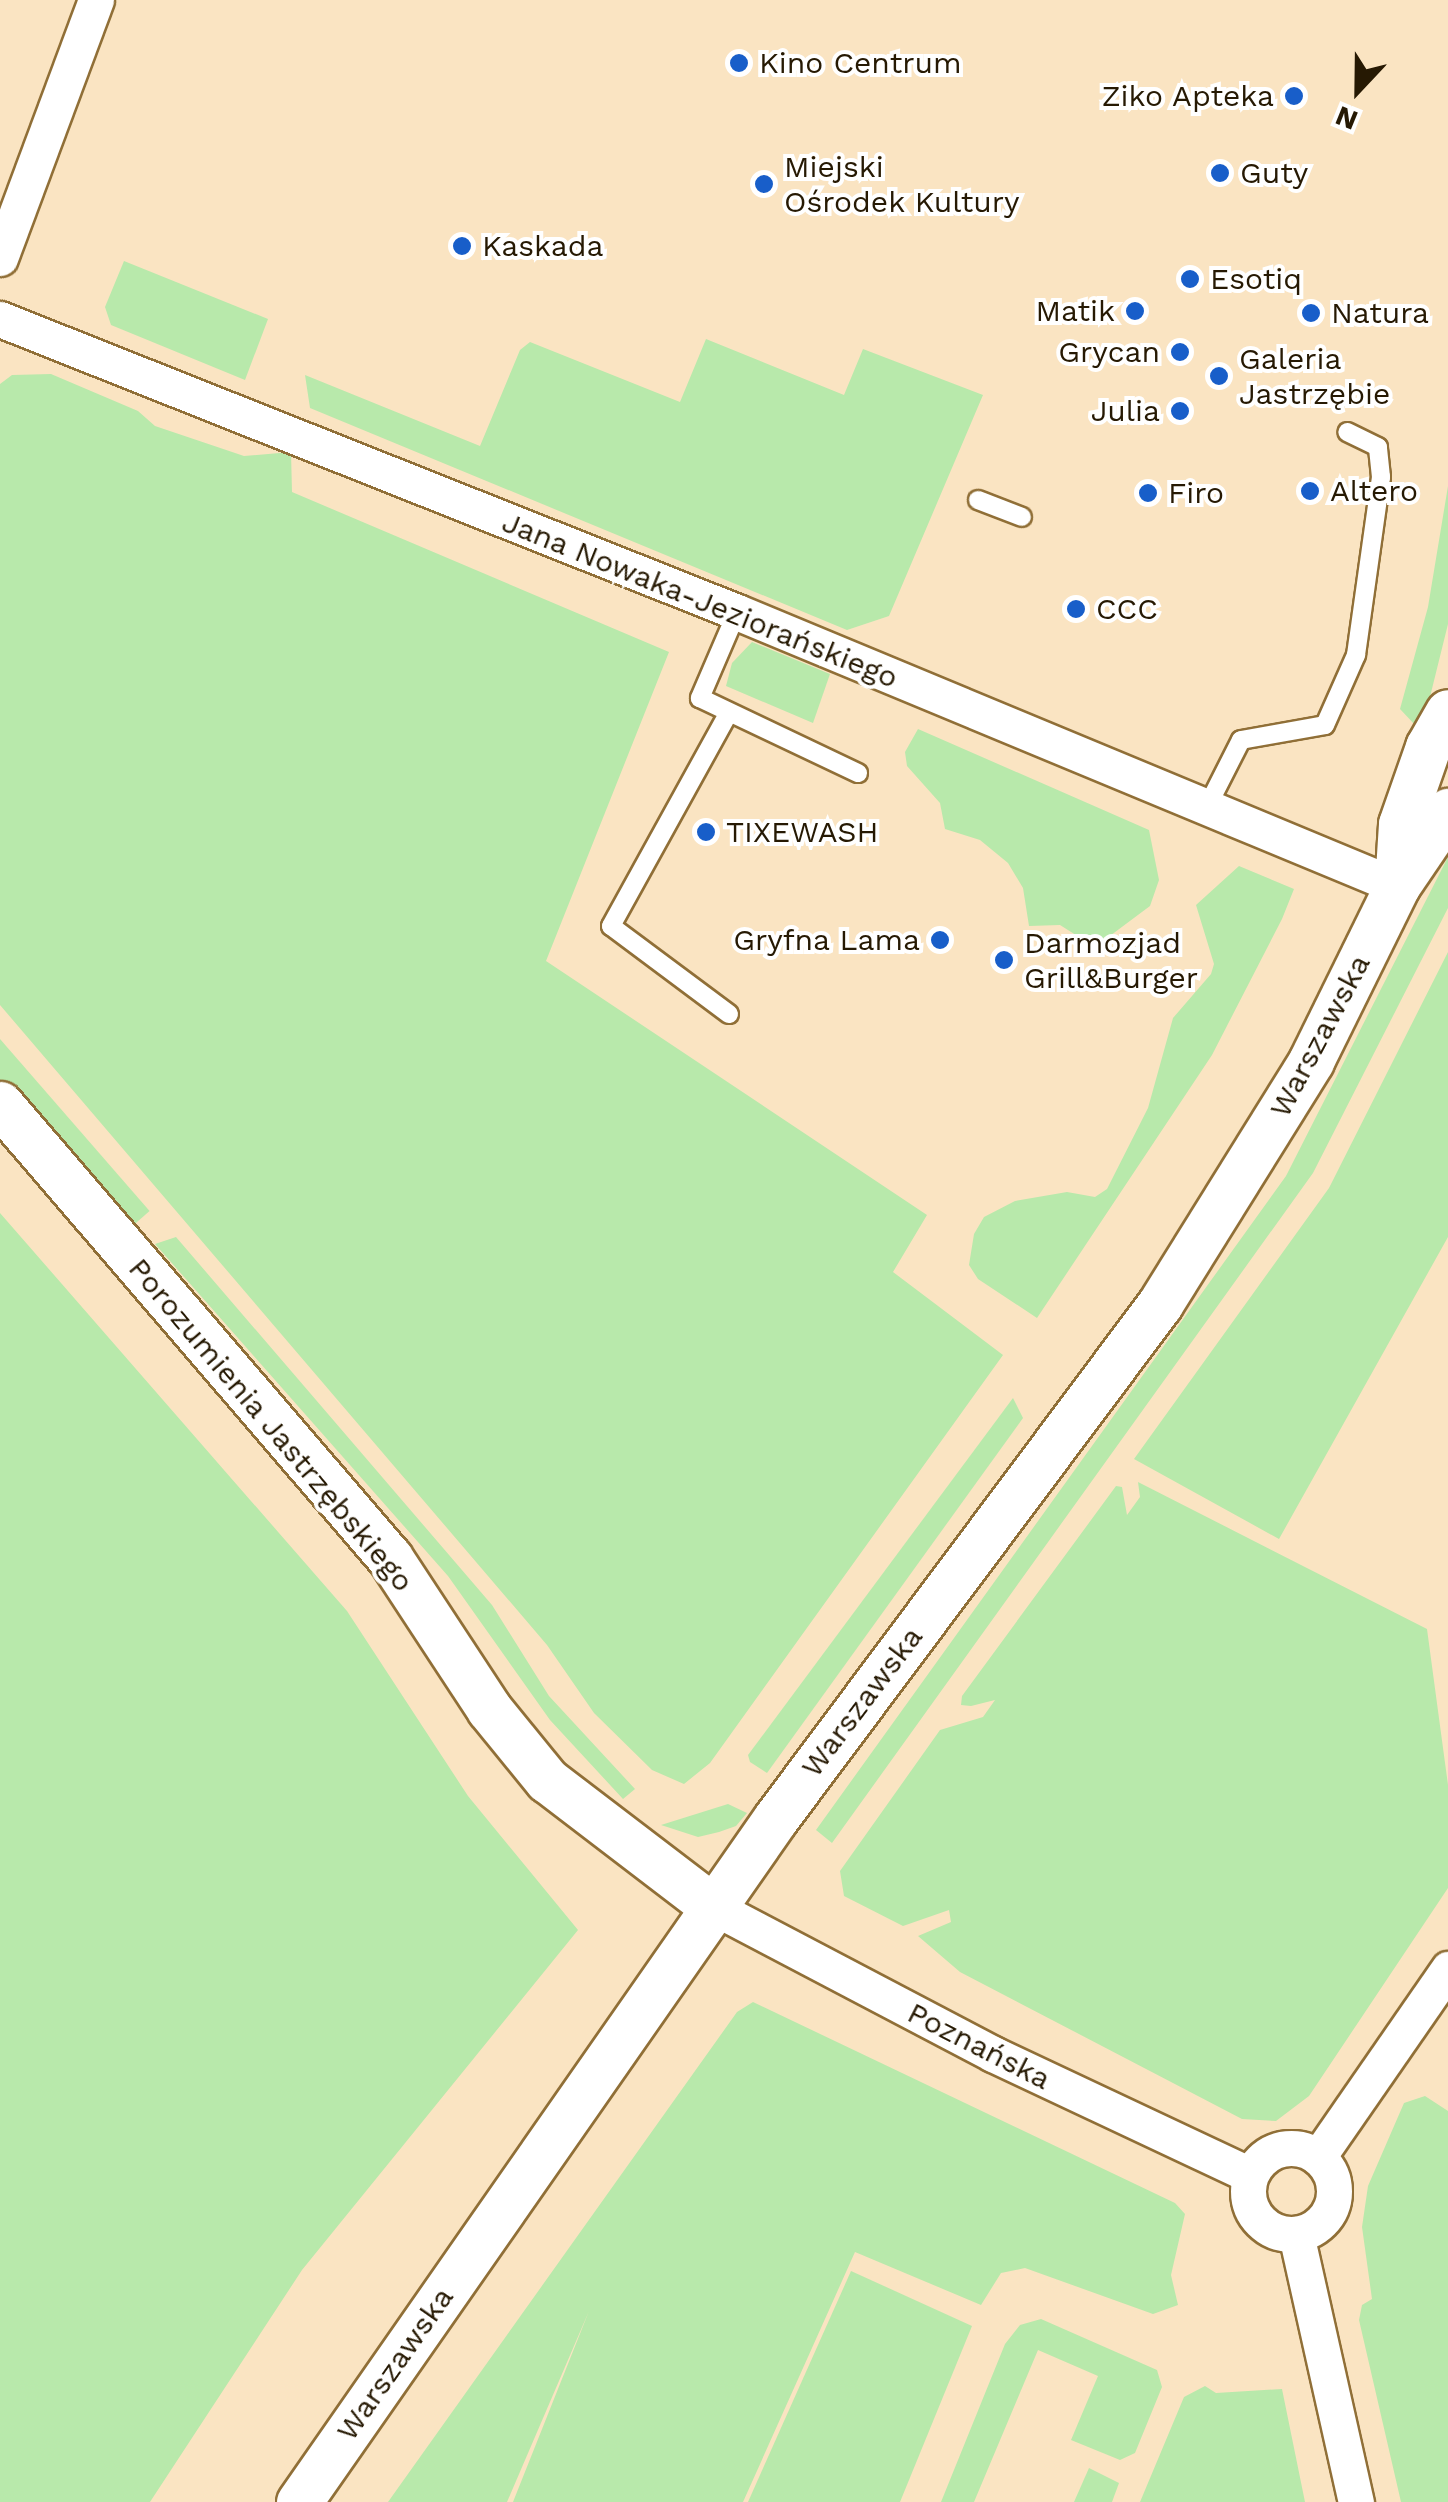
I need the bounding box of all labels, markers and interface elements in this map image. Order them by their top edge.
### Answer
north arrow [1308,40,1408,140]
place label: Kino Centrum [759,45,962,81]
marker: Kino Centrum [728,52,750,74]
place label: Ziko Apteka [1101,78,1274,114]
marker: Ziko Apteka [1283,85,1305,107]
text: N [1331,99,1362,137]
place label: Miejski Ośrodek Kultury [784,149,1020,220]
place label: Guty [1240,155,1308,191]
marker: Guty [1209,162,1231,184]
marker: Miejski Ośrodek Kultury [753,173,775,195]
place label: Kaskada [482,228,604,264]
marker: Kaskada [451,235,473,257]
place label: Esotiq [1210,261,1302,297]
marker: Esotiq [1179,268,1201,290]
place label: Matik [1036,293,1115,329]
place label: Natura [1331,295,1429,331]
marker: Matik [1124,300,1146,322]
marker: Natura [1300,302,1322,324]
place label: Grycan [1058,334,1160,370]
marker: Grycan [1169,341,1191,363]
place label: Galeria Jastrzębie [1239,341,1390,412]
marker: Galeria Jastrzębie [1208,365,1230,387]
place label: Julia [1091,393,1160,429]
marker: Julia [1169,400,1191,422]
place label: Altero [1330,473,1418,509]
place label: Firo [1168,475,1224,511]
marker: Altero [1299,480,1321,502]
marker: Firo [1137,482,1159,504]
street label: Jana Nowaka-Jeziorańskiego [497,504,903,696]
place label: CCC [1096,591,1158,627]
marker: CCC [1065,598,1087,620]
place label: TIXEWASH [726,814,879,850]
marker: TIXEWASH [695,821,717,843]
place label: Gryfna Lama [733,922,920,958]
place label: Darmozjad Grill&Burger [1024,925,1198,996]
marker: Gryfna Lama [929,929,951,951]
marker: Darmozjad Grill&Burger [993,949,1015,971]
street label: Warszawska [1262,949,1378,1123]
street label: Porozumienia Jastrzębskiego [120,1250,422,1600]
street label: Warszawska [794,1620,930,1784]
street label: Poznańska [902,1995,1056,2097]
street label: Warszawska [329,2280,461,2448]

